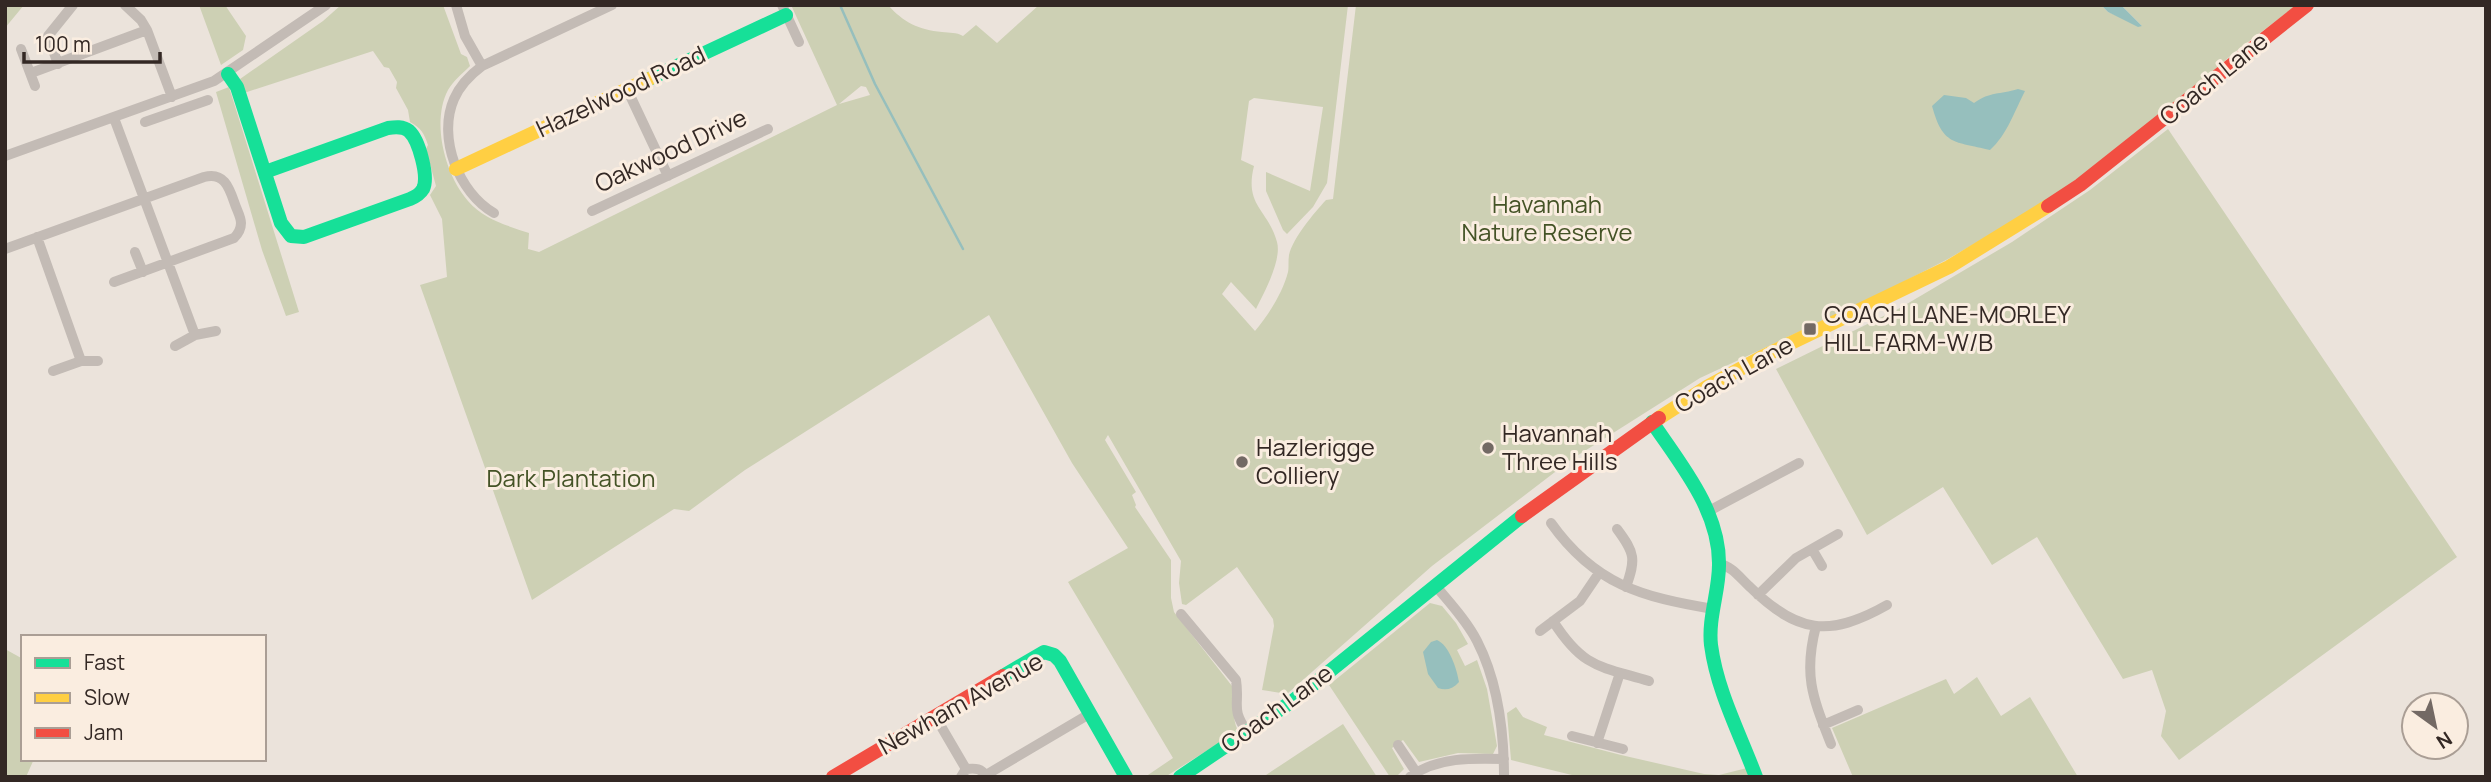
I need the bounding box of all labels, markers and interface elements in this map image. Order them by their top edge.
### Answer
scale bar [24,21,161,65]
street label: Coach Lane [2152,24,2274,132]
text: 100 m [35,30,91,58]
street label: Hazelwood Road [530,37,710,144]
street label: Oakwood Drive [589,100,752,199]
park label: Havannah Nature Reserve [1461,187,1633,248]
place label: COACH LANE-MORLEY HILL FARM-W/B [1824,297,2071,358]
marker: COACH LANE-MORLEY HILL FARM-W/B [1802,321,1818,337]
street label: Coach Lane [1668,328,1798,420]
place label: Havannah Three Hills [1502,416,1618,477]
place label: Hazlerigge Colliery [1256,430,1375,491]
marker: Havannah Three Hills [1480,440,1496,456]
marker: Hazlerigge Colliery [1234,454,1250,470]
park label: Dark Plantation [486,461,656,494]
legend [21,635,266,761]
street label: Newham Avenue [872,644,1048,762]
text: Fast [84,648,125,676]
street label: Coach Lane [1213,656,1339,760]
text: Slow [84,683,130,711]
north arrow [2400,691,2470,761]
text: Jam [84,718,123,746]
text: N [2431,726,2457,755]

